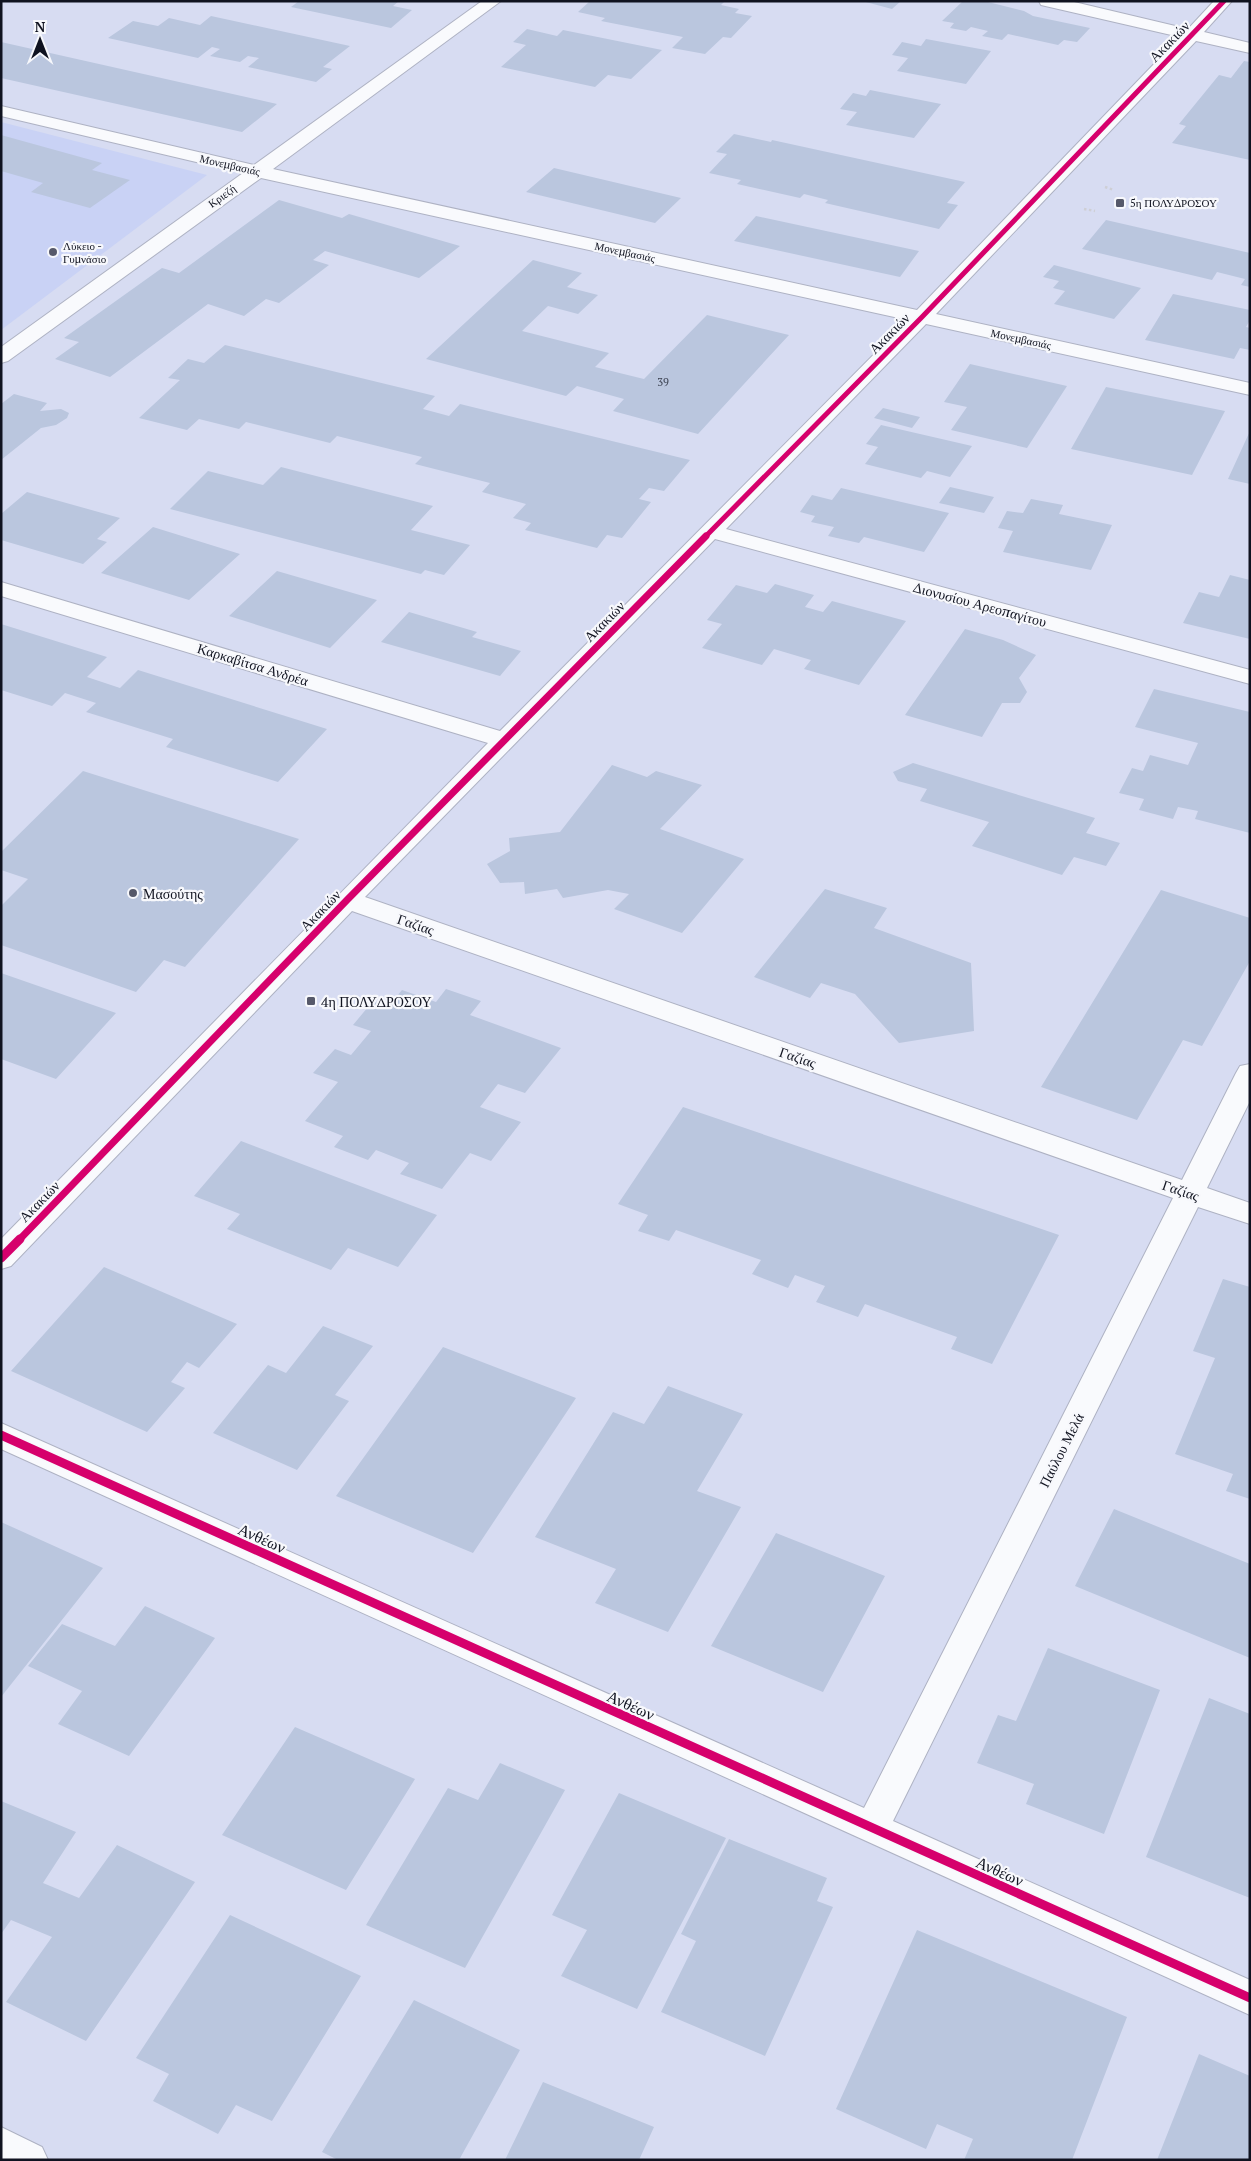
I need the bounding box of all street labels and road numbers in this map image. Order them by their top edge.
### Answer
street label: Ακακιών [1145,16,1193,66]
street label: Μονεμβασιάς [198,151,262,179]
street label: Κριεζή [205,181,239,211]
street label: Μονεμβασιάς [593,239,657,265]
street label: Ακακιών [864,308,914,358]
street label: Μονεμβασιάς [989,326,1053,352]
street label: Διονυσίου Αρεοπαγίτου [911,577,1049,631]
street label: Ακακιών [579,596,629,646]
street label: Καρκαβίτσα Ανδρέα [195,638,311,690]
street label: Ακακιών [296,885,344,935]
street label: Γαζίας [395,909,437,939]
street label: Γαζίας [777,1042,819,1072]
street label: Γαζίας [1160,1175,1202,1205]
street label: Ακακιών [15,1176,63,1226]
street label: Παύλου Μελά [1034,1409,1088,1490]
street label: Ανθέων [235,1518,289,1558]
street label: Ανθέων [604,1685,658,1725]
street label: Ανθέων [973,1851,1027,1891]

